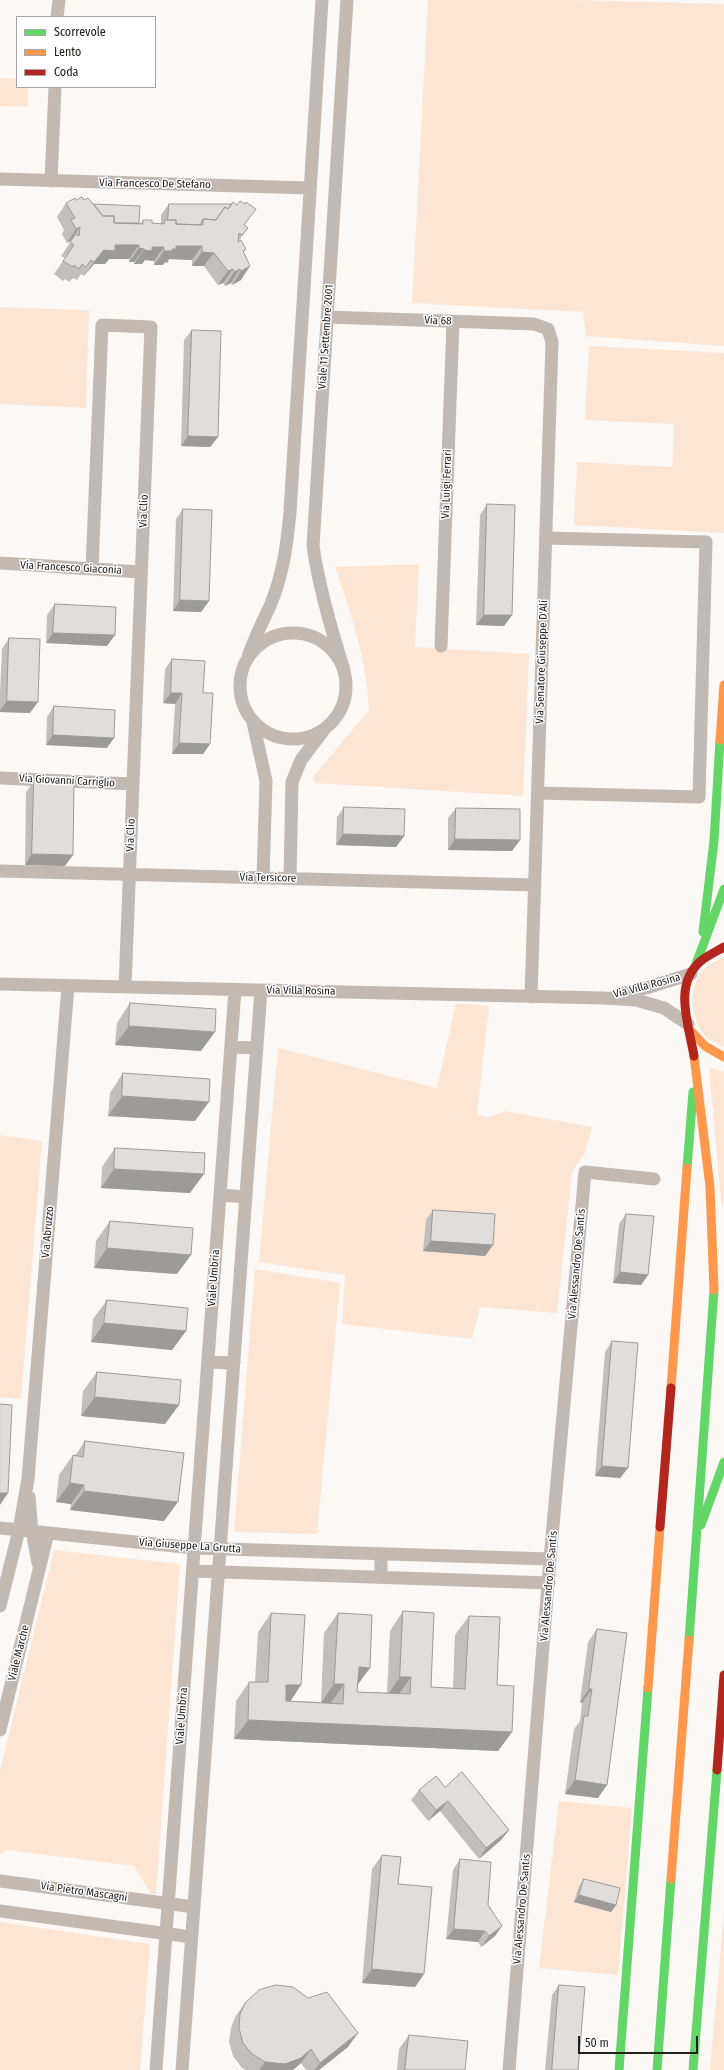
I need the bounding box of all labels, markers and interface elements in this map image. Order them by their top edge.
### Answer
legend [16,16,156,88]
text: Scorrevole [54,25,106,39]
text: Lento [54,45,81,59]
text: Coda [54,65,78,79]
street label: Via Francesco De Stefano [99,176,211,192]
street label: Viale 11 Settembre 2001 [316,284,336,390]
street label: Via 68 [424,314,452,328]
street label: Via Luigi Ferrari [439,449,455,519]
street label: Via Clio [137,494,151,528]
street label: Via Francesco Giaconia [20,559,122,577]
street label: Via Senatore Giuseppe D'Alí [533,600,551,724]
street label: Via Giovanni Carriglio [19,772,115,790]
street label: Via Clio [124,818,138,852]
street label: Via Tersicore [240,871,296,885]
street label: Via Villa Rosina [612,971,682,1001]
street label: Via Villa Rosina [267,984,335,998]
street label: Via Abruzzo [39,1206,57,1258]
street label: Via Alessandro De Santis [566,1208,588,1320]
street label: Viale Umbria [205,1249,223,1307]
street label: Via Alessandro De Santis [538,1530,560,1642]
street label: Via Giuseppe La Grutta [139,1536,241,1556]
street label: Viale Marche [6,1624,32,1682]
street label: Viale Umbria [173,1687,191,1745]
street label: Via Alessandro De Santis [511,1853,533,1965]
street label: Via Pietro Mascagni [40,1879,128,1905]
scale bar [580,2028,700,2054]
text: 50 m [585,2036,609,2050]

